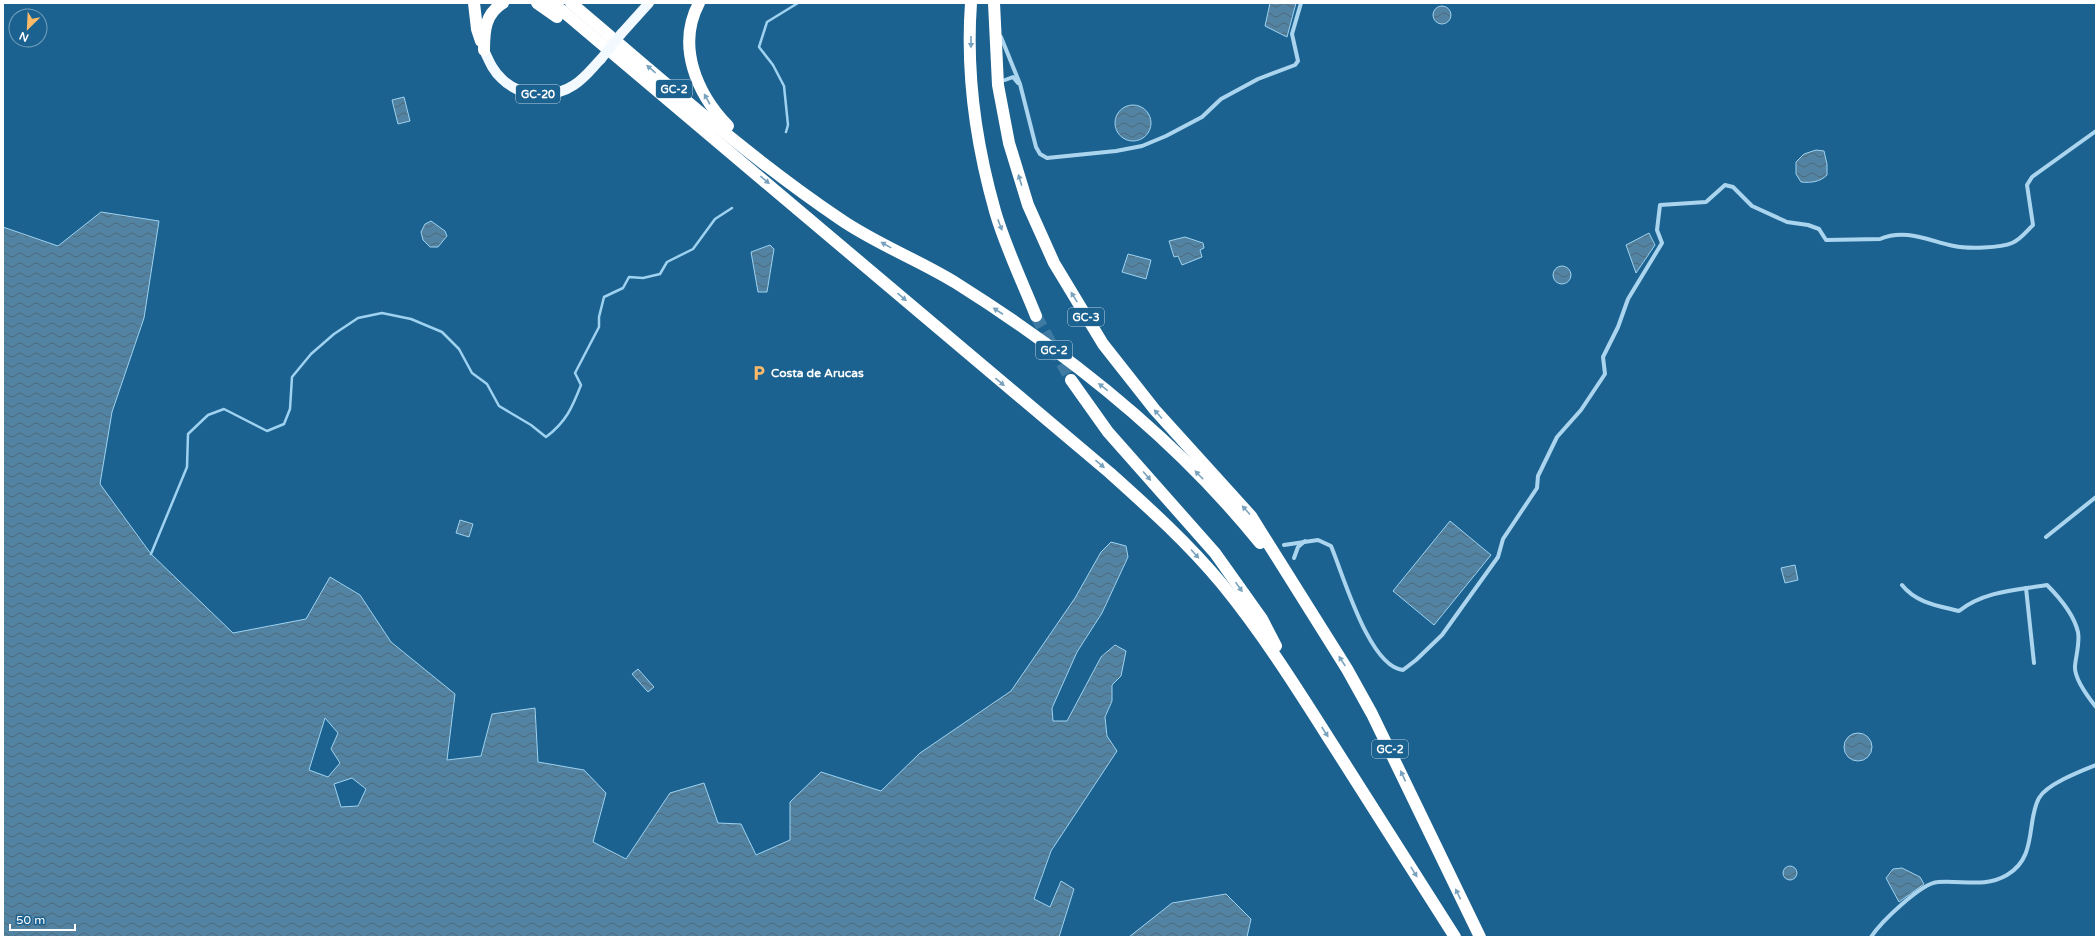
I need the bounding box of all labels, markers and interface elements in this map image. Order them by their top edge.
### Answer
north arrow [8,8,48,48]
text: N [17,29,31,44]
one-way arrow [968,36,974,49]
one-way arrow [646,65,656,74]
road number: GC-2 [656,80,692,98]
road number: GC-20 [516,85,560,103]
one-way arrow [704,93,711,105]
one-way arrow [1017,173,1023,185]
one-way arrow [760,176,770,185]
one-way arrow [998,219,1004,231]
one-way arrow [881,241,892,248]
one-way arrow [1071,291,1078,303]
one-way arrow [897,292,906,301]
one-way arrow [993,307,1003,315]
road number: GC-3 [1068,308,1104,326]
road number: GC-2 [1036,341,1072,359]
parking icon: Costa de Arucas [750,364,768,382]
place label: Costa de Arucas [771,366,864,380]
one-way arrow [995,377,1006,386]
one-way arrow [1098,383,1109,392]
one-way arrow [1154,409,1163,419]
one-way arrow [1095,460,1106,469]
one-way arrow [1194,470,1204,480]
one-way arrow [1142,471,1151,482]
one-way arrow [1241,505,1250,515]
one-way arrow [1190,549,1199,559]
one-way arrow [1235,581,1243,592]
one-way arrow [1338,656,1346,666]
one-way arrow [1321,727,1329,737]
road number: GC-2 [1372,740,1408,758]
one-way arrow [1400,770,1406,782]
one-way arrow [1410,867,1418,877]
one-way arrow [1455,888,1461,899]
scale bar [10,906,75,932]
text: 50 m [16,913,45,927]

